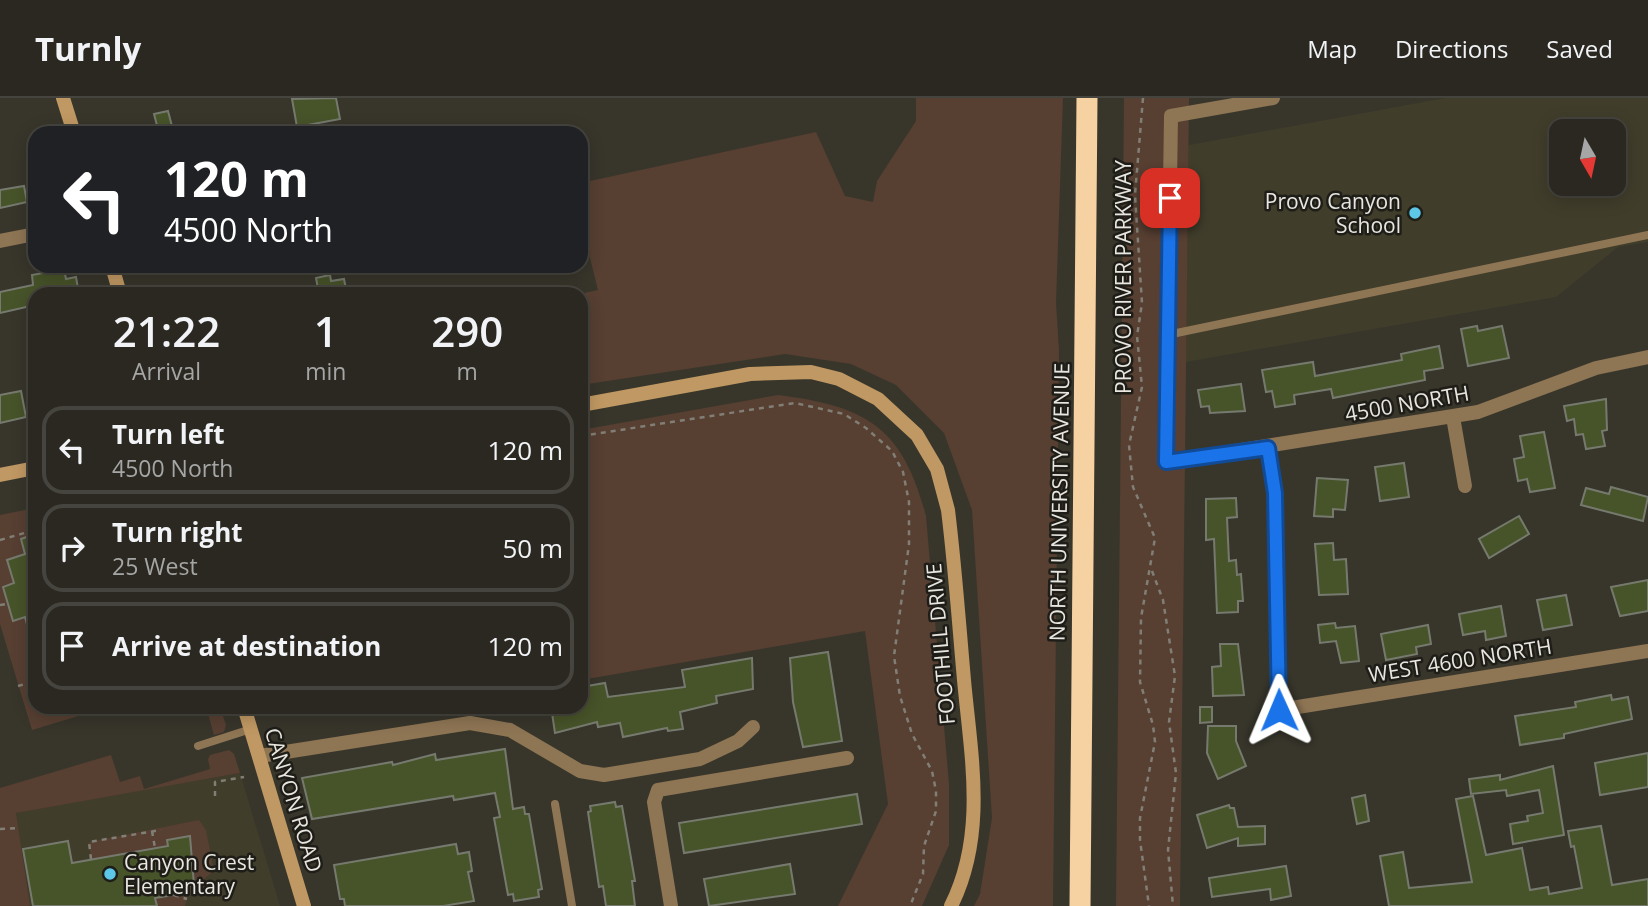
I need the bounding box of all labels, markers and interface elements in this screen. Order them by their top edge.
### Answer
text: Turnly [35,26,141,71]
text: Map [1307,32,1357,65]
text: Directions [1395,32,1508,65]
text: Saved [1546,32,1613,65]
north arrow [1549,119,1626,196]
map controls [1549,119,1626,196]
text: 120 m [164,145,309,211]
icon: left [49,154,140,245]
street label: PROVO RIVER PARKWAY [1109,160,1137,394]
pin [1140,168,1200,228]
icon: arrive [1151,179,1189,217]
place label: Provo Canyon School [1265,187,1401,239]
marker: Provo Canyon School [1407,205,1423,221]
text: 4500 North [164,208,333,251]
text: 21:22 [113,302,220,359]
text: 1 [314,302,338,359]
text: 290 [431,302,503,359]
text: Arrival [132,355,201,387]
text: min [305,355,346,387]
text: m [457,355,478,387]
street label: NORTH UNIVERSITY AVENUE [1043,363,1075,641]
street label: 4500 NORTH [1343,378,1471,428]
text: Turn left [112,416,224,452]
icon: left [53,431,91,469]
text: 120 m [488,432,563,468]
text: 4500 North [112,452,233,484]
text: Turn right [112,514,243,550]
icon: right [53,529,91,567]
text: 50 m [502,530,563,566]
text: 25 West [112,550,198,582]
street label: FOOTHILL DRIVE [919,562,961,726]
icon: arrive [53,627,91,665]
text: Arrive at destination [112,628,381,664]
text: 120 m [488,628,563,664]
street label: WEST 4600 NORTH [1366,632,1554,688]
position arrow [1242,673,1316,747]
street label: CANYON ROAD [259,724,329,876]
place label: Canyon Crest Elementary [124,848,254,900]
marker: Canyon Crest Elementary [102,866,118,882]

